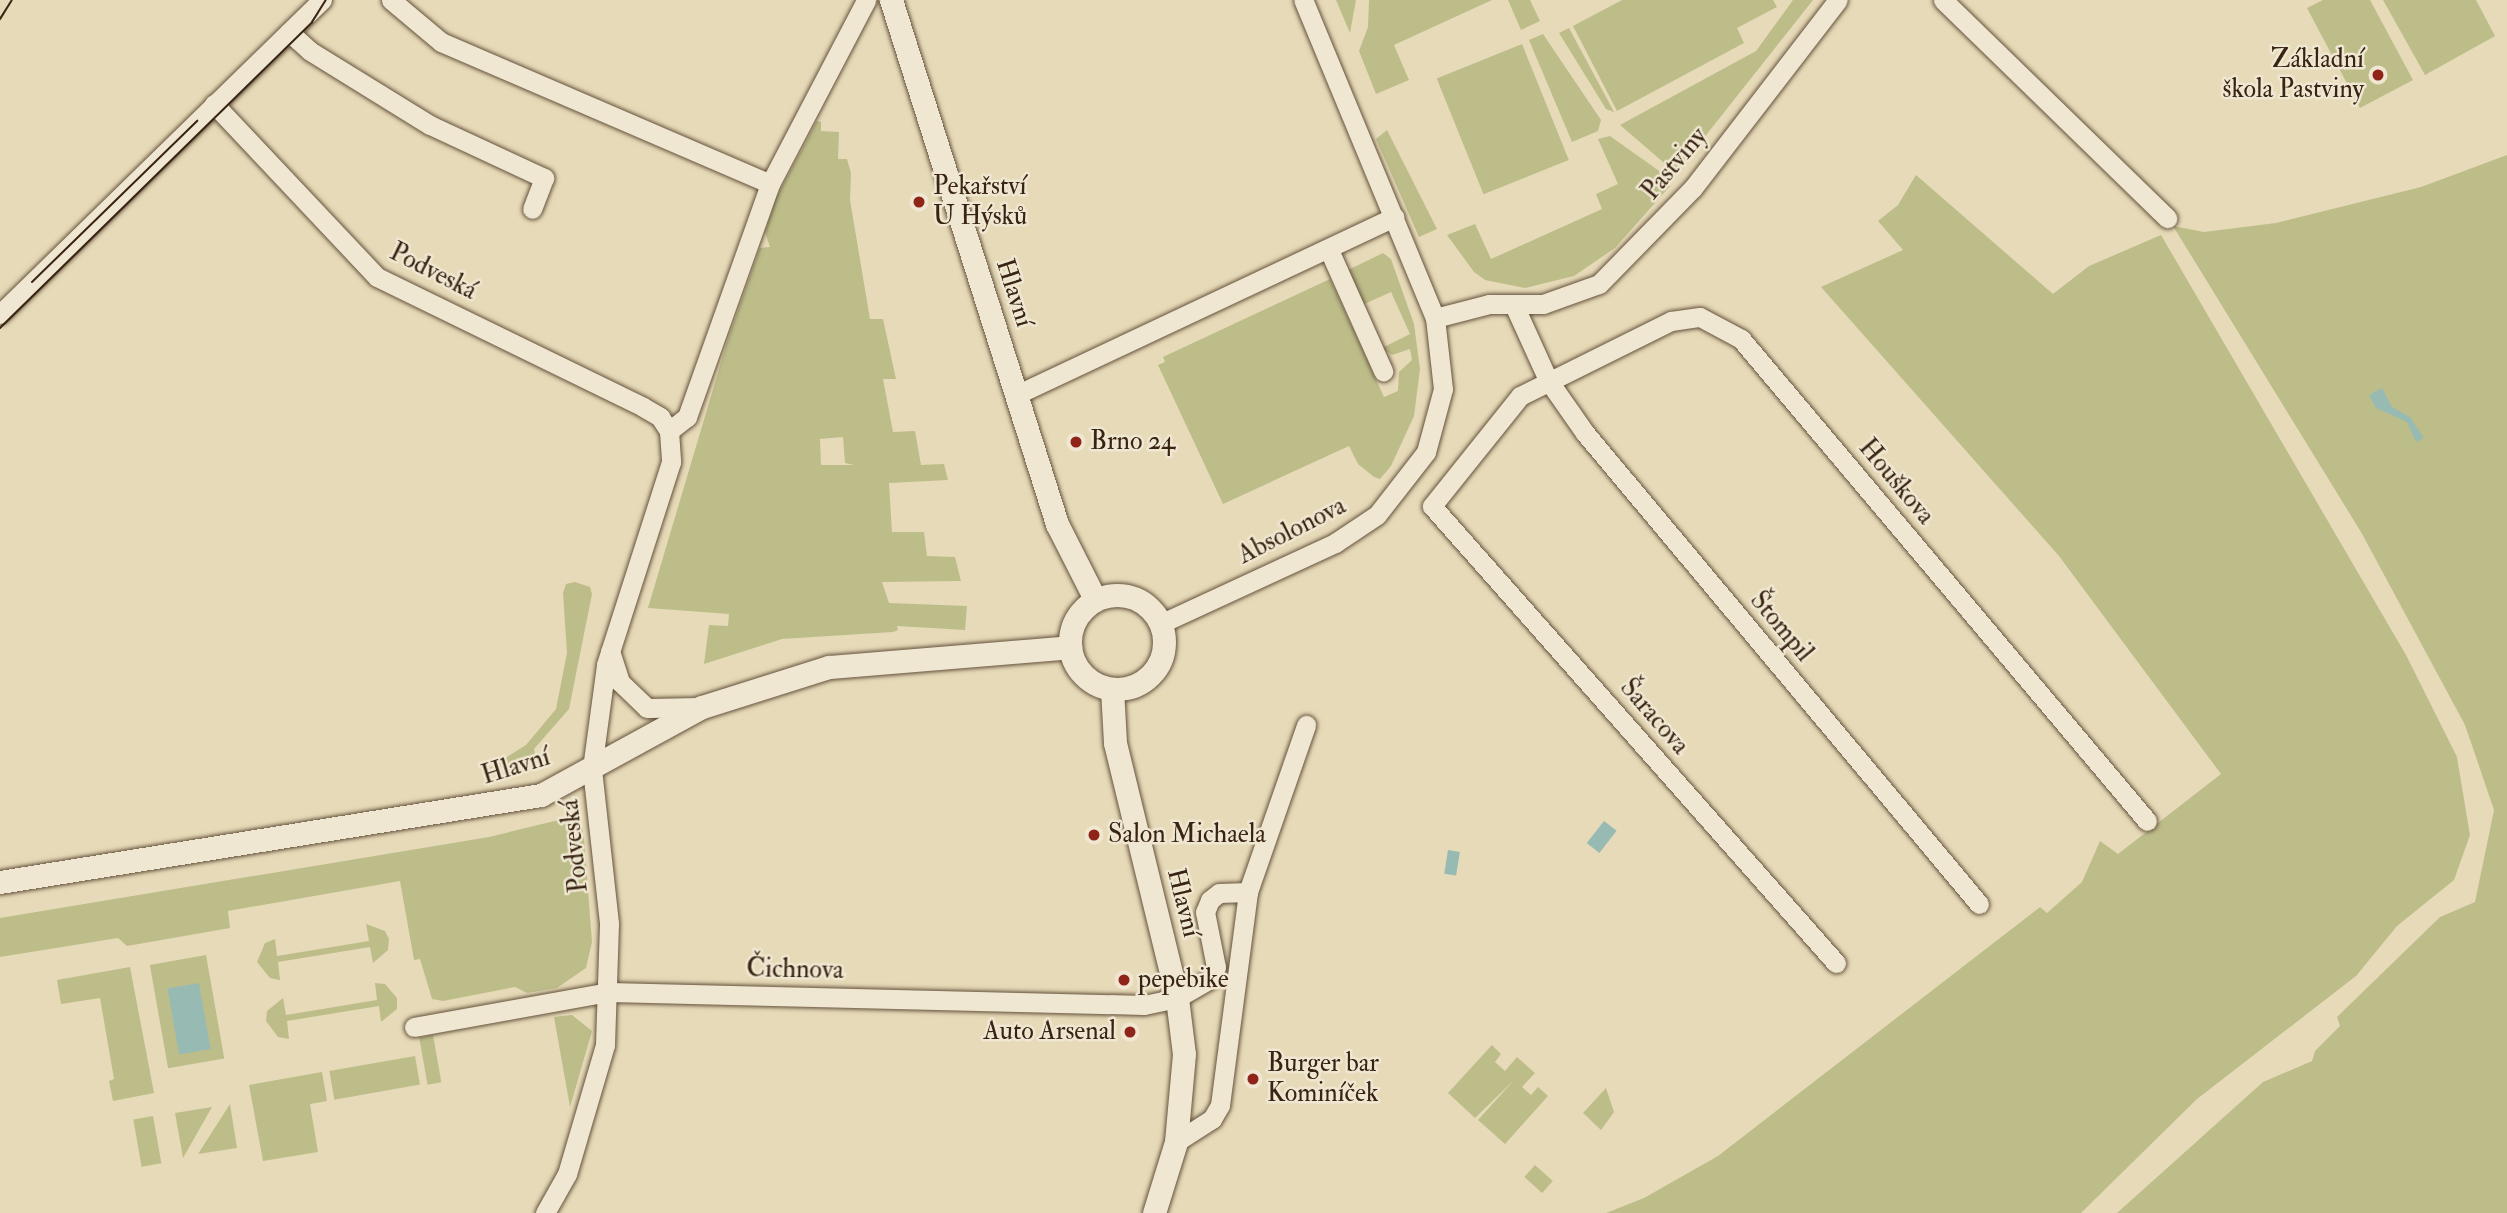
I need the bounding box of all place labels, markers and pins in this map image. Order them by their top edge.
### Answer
place label: Základní škola Pastviny [2223,44,2364,106]
marker: Základní škola Pastviny [2370,67,2386,83]
place label: Pekařství U Hýsků [933,171,1027,232]
marker: Pekařství U Hýsků [911,194,927,210]
place label: Brno 24 [1090,426,1175,458]
marker: Brno 24 [1068,434,1084,450]
place label: Salon Michaela [1108,819,1266,851]
marker: Salon Michaela [1086,827,1102,843]
place label: pepebike [1138,964,1229,996]
marker: pepebike [1116,972,1132,988]
place label: Auto Arsenal [983,1016,1116,1048]
marker: Auto Arsenal [1122,1024,1138,1040]
place label: Burger bar Kominíček [1267,1048,1379,1110]
marker: Burger bar Kominíček [1245,1071,1261,1087]

